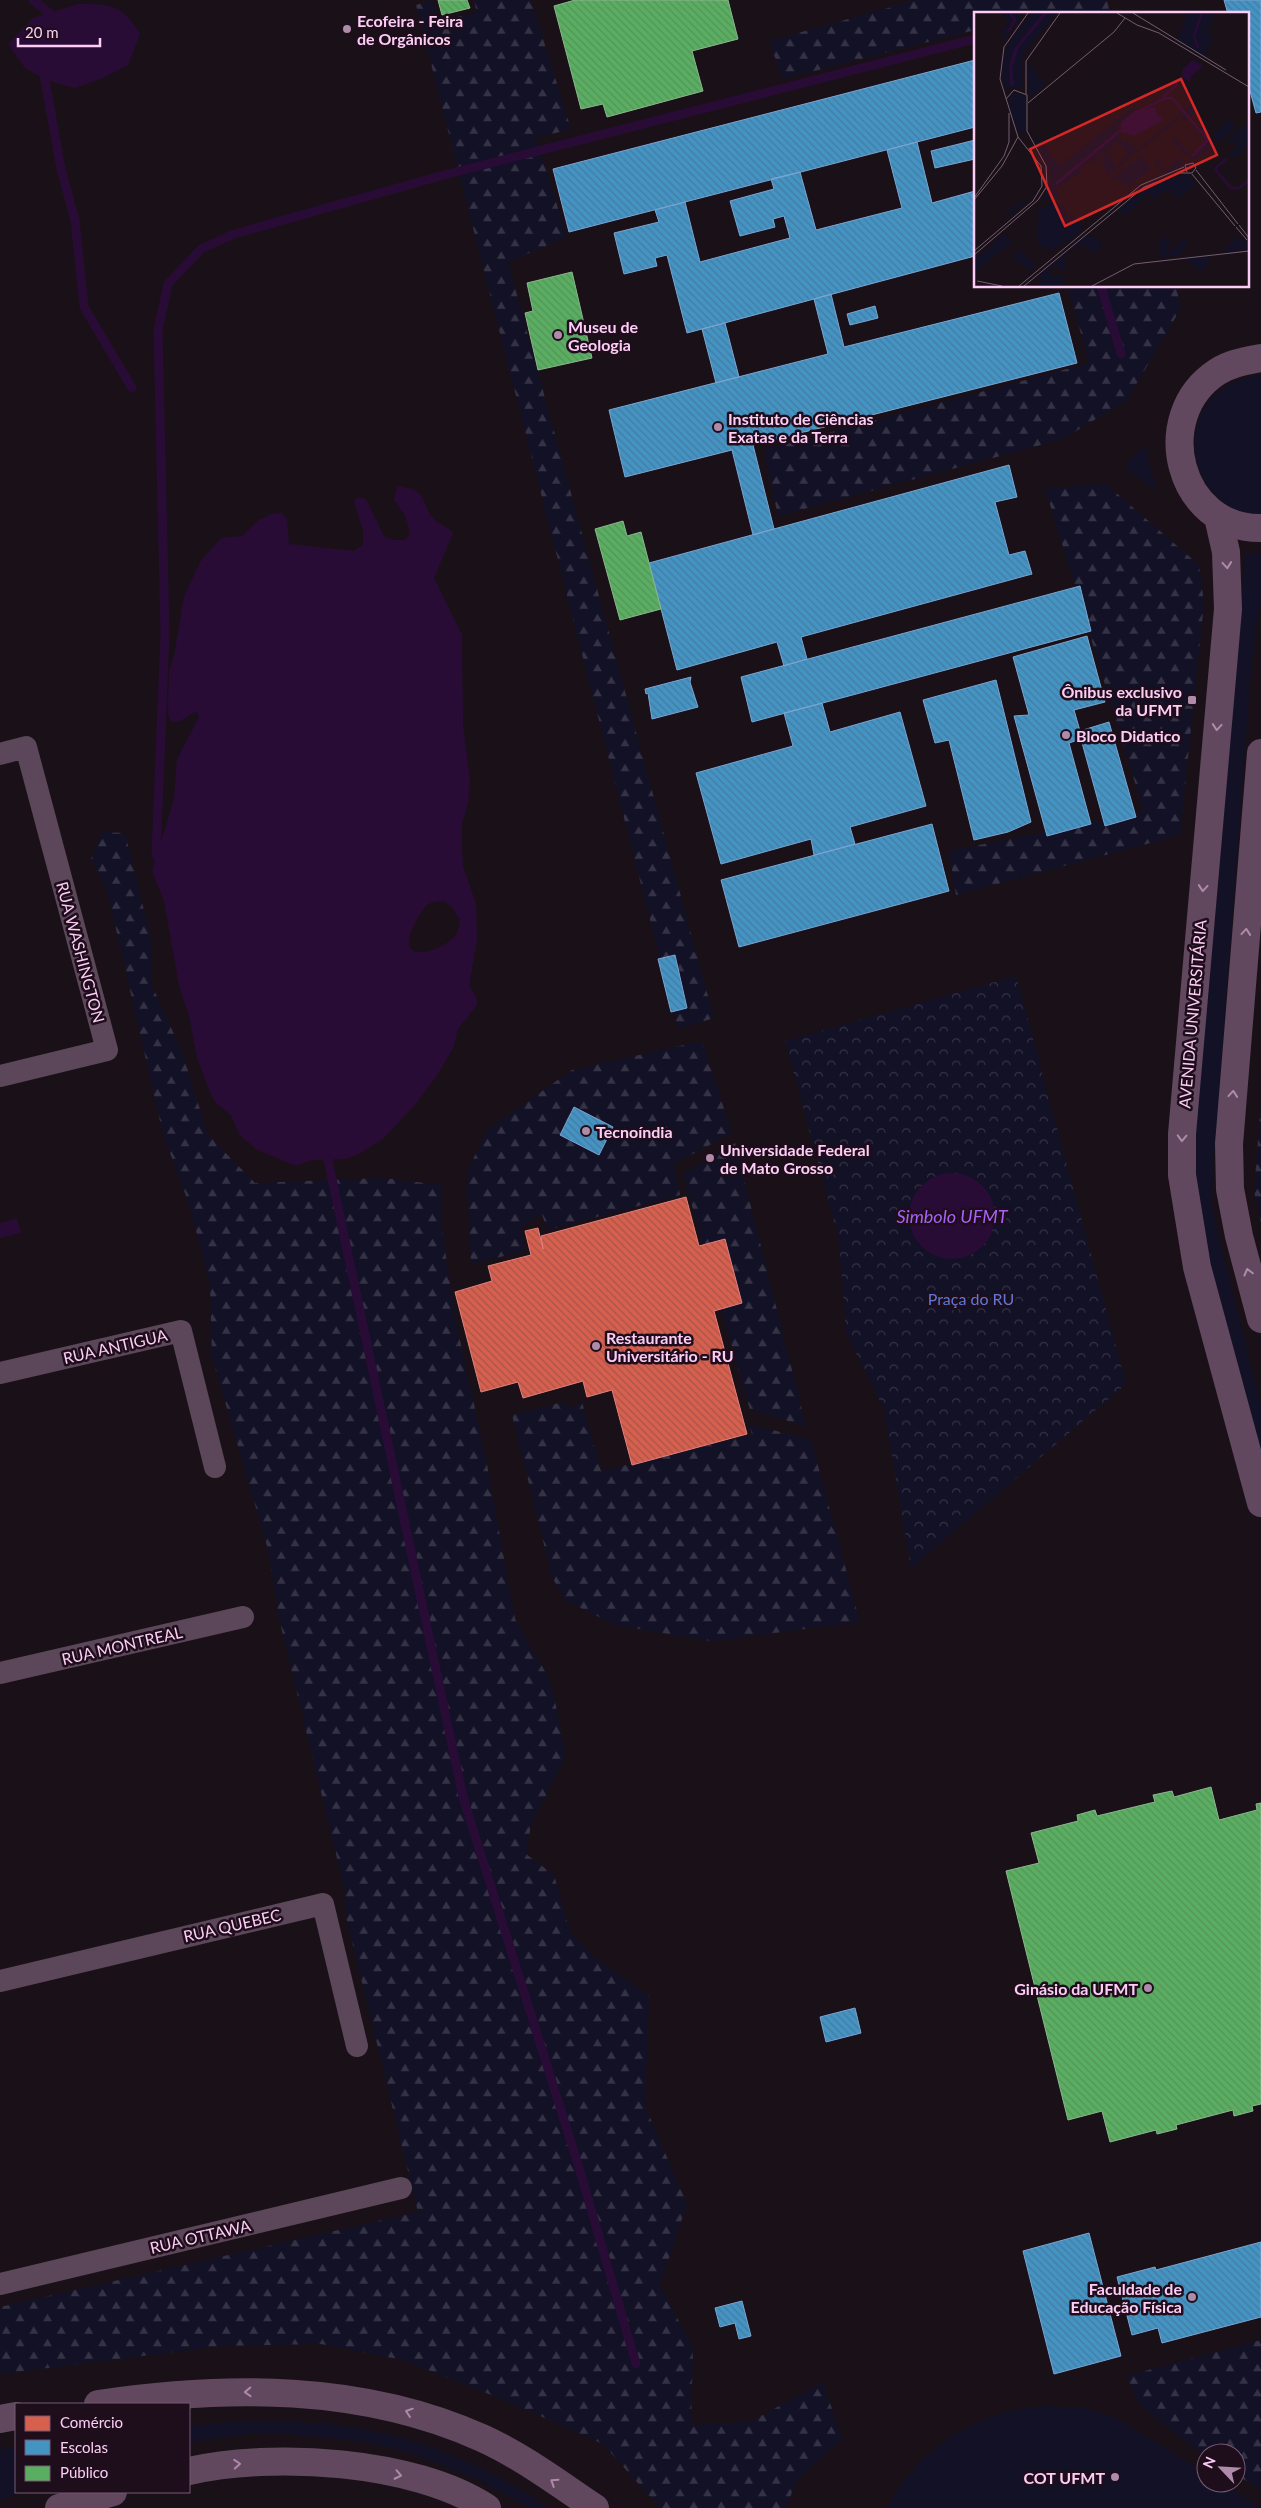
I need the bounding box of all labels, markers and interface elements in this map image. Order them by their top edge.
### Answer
place label: Ecofeira - Feira de Orgânicos [357,11,463,48]
inset map [974,12,1248,288]
scale bar [18,15,100,47]
text: 20 m [25,23,59,41]
marker: Ecofeira - Feira de Orgânicos [341,23,353,35]
place label: Museu de Geologia [568,317,639,354]
marker: Museu de Geologia [552,329,564,341]
place label: Instituto de Ciências Exatas e da Terra [728,409,874,446]
marker: Instituto de Ciências Exatas e da Terra [712,421,724,433]
one-way arrow [1221,561,1232,569]
place label: Ônibus exclusivo da UFMT [1061,682,1182,719]
marker: Ônibus exclusivo da UFMT [1186,694,1198,706]
one-way arrow [1212,723,1223,731]
place label: Bloco Didatico [1076,726,1180,745]
marker: Bloco Didatico [1060,729,1072,741]
street label: RUA WASHINGTON [53,879,109,1025]
one-way arrow [1198,885,1209,893]
street label: AVENIDA UNIVERSITÁRIA [1174,919,1210,1109]
one-way arrow [1240,928,1251,936]
one-way arrow [1227,1090,1238,1098]
place label: Tecnoíndia [596,1122,673,1141]
marker: Tecnoíndia [580,1125,592,1137]
one-way arrow [1177,1134,1188,1142]
place label: Universidade Federal de Mato Grosso [720,1140,870,1177]
marker: Universidade Federal de Mato Grosso [704,1152,716,1164]
water label: Simbolo UFMT [896,1205,1009,1227]
one-way arrow [1244,1268,1254,1276]
park label: Praça do RU [928,1289,1014,1308]
street label: RUA ANTIGUA [61,1325,169,1367]
place label: Restaurante Universitário - RU [606,1328,734,1365]
marker: Restaurante Universitário - RU [590,1340,602,1352]
street label: RUA MONTREAL [60,1622,184,1668]
street label: RUA QUEBEC [181,1904,283,1945]
place label: Ginásio da UFMT [1014,1979,1138,1998]
marker: Ginásio da UFMT [1142,1982,1154,1994]
street label: RUA OTTAWA [148,2215,252,2257]
place label: Faculdade de Educação Física [1070,2279,1182,2316]
marker: Faculdade de Educação Física [1186,2291,1198,2303]
one-way arrow [244,2387,252,2398]
legend [15,2403,190,2493]
one-way arrow [405,2408,413,2418]
text: Comércio [60,2413,123,2431]
text: Escolas [60,2438,108,2456]
north arrow [1196,2443,1246,2493]
text: N [1199,2454,1219,2471]
one-way arrow [233,2459,241,2470]
text: Público [60,2463,108,2481]
place label: COT UFMT [1023,2468,1105,2487]
one-way arrow [394,2469,403,2479]
marker: COT UFMT [1109,2471,1121,2483]
one-way arrow [551,2478,560,2488]

